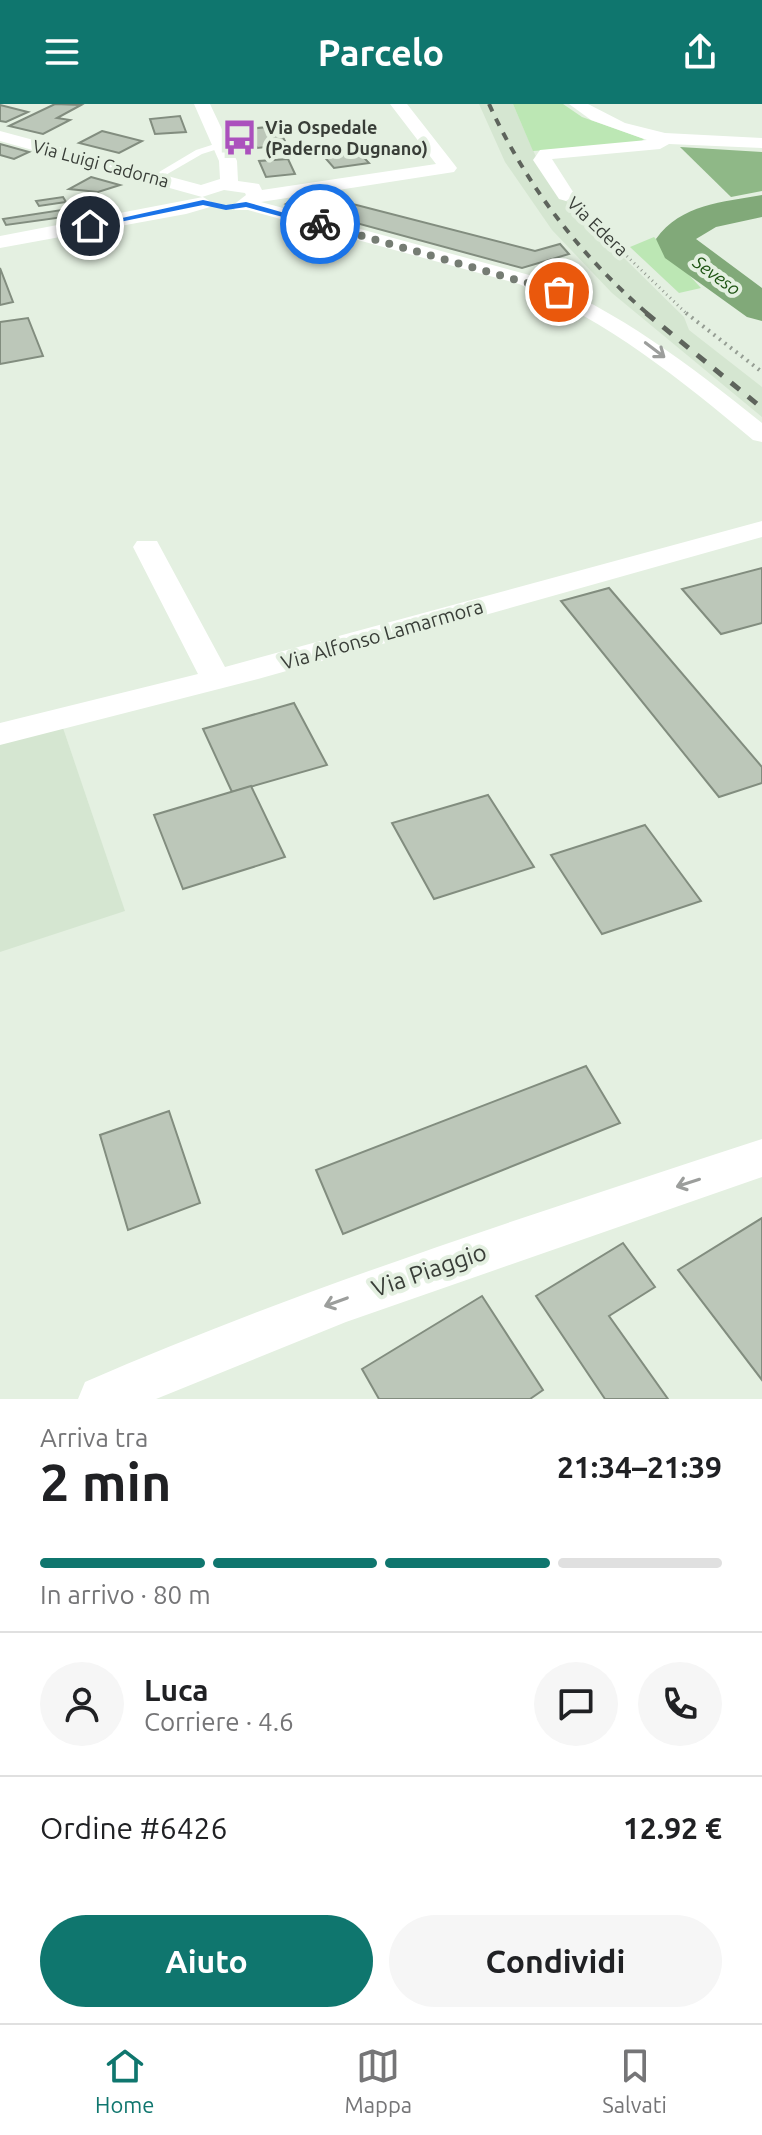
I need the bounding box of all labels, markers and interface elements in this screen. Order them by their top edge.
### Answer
icon: menu [40,30,84,74]
icon: share [678,30,722,74]
text: Parcelo [318,32,444,73]
place label: Via Ospedale (Paderno Dugnano) [265,117,428,159]
bus stop icon: Via Ospedale (Paderno Dugnano) [220,118,258,156]
street label: Via Luigi Cadorna [31,135,171,191]
courier [280,184,360,264]
pin [56,192,124,260]
street label: Via Edera [564,192,632,260]
icon: bike [298,202,342,246]
icon: home [68,204,112,248]
water label: Seveso [689,251,745,299]
pin [525,258,593,326]
icon: bag [537,270,581,314]
one-way arrow [643,341,665,358]
street label: Via Alfonso Lamarmora [278,594,486,674]
one-way arrow [676,1177,701,1192]
street label: Via Piaggio [368,1238,490,1302]
one-way arrow [324,1296,348,1310]
text: Arriva tra [40,1423,148,1452]
text: 21:34–21:39 [557,1450,722,1484]
text: 2 min [40,1453,171,1511]
text: In arrivo · 80 m [40,1580,211,1609]
button: person [40,1662,124,1746]
button: chat [534,1662,618,1746]
button: phone [638,1662,722,1746]
text: Luca [144,1673,209,1707]
text: Corriere · 4.6 [144,1707,294,1736]
text: Ordine #6426 [40,1811,227,1845]
text: 12.92 € [623,1811,722,1845]
button: Aiuto [40,1915,373,2007]
button: Condividi [389,1915,722,2007]
tab: Home [95,2044,154,2117]
tab: Mappa [345,2044,412,2117]
tab: Salvati [602,2044,667,2117]

